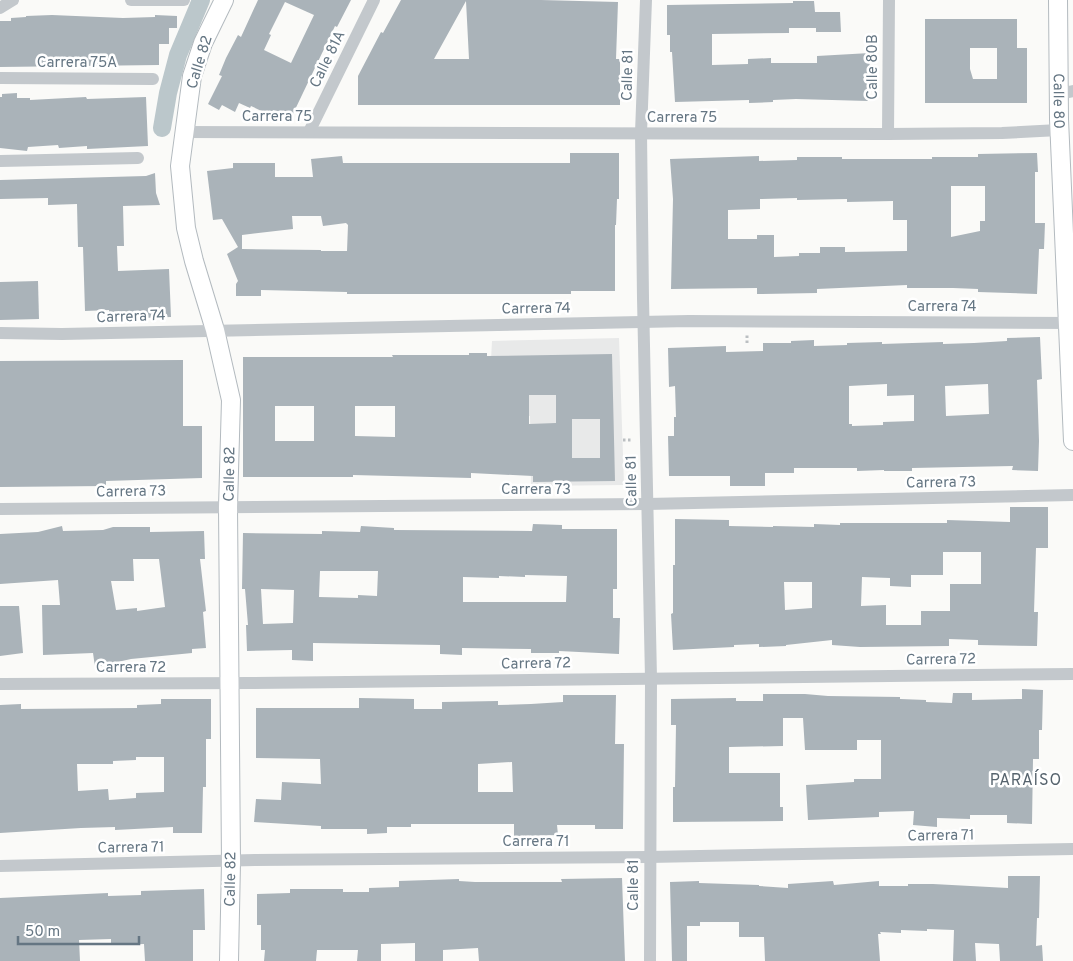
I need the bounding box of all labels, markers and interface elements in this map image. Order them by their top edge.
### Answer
street label: Calle 81A [306,28,350,91]
street label: Calle 82 [183,33,218,92]
street label: Calle 80B [864,34,883,100]
street label: Calle 81 [619,49,638,101]
street label: Carrera 75A [37,54,117,73]
street label: Calle 80 [1048,73,1067,129]
street label: Carrera 75 [242,108,312,127]
street label: Carrera 75 [647,109,717,128]
street label: Carrera 74 [907,298,977,317]
street label: Carrera 74 [501,299,571,320]
street label: Carrera 74 [96,307,166,328]
street label: Calle 82 [221,446,240,502]
street label: Calle 81 [623,455,642,507]
street label: Carrera 73 [906,473,976,494]
street label: Carrera 73 [501,481,571,500]
street label: Carrera 73 [96,482,166,503]
street label: Carrera 72 [906,650,976,671]
street label: Carrera 72 [501,654,571,675]
street label: Carrera 72 [96,659,166,678]
district label: PARAÍSO [990,769,1062,791]
street label: Carrera 71 [907,826,975,847]
street label: Carrera 71 [502,833,570,852]
street label: Carrera 71 [97,838,165,859]
street label: Calle 82 [222,851,241,907]
street label: Calle 81 [625,859,644,911]
scale bar [18,914,139,946]
text: 50 m [25,923,60,942]

